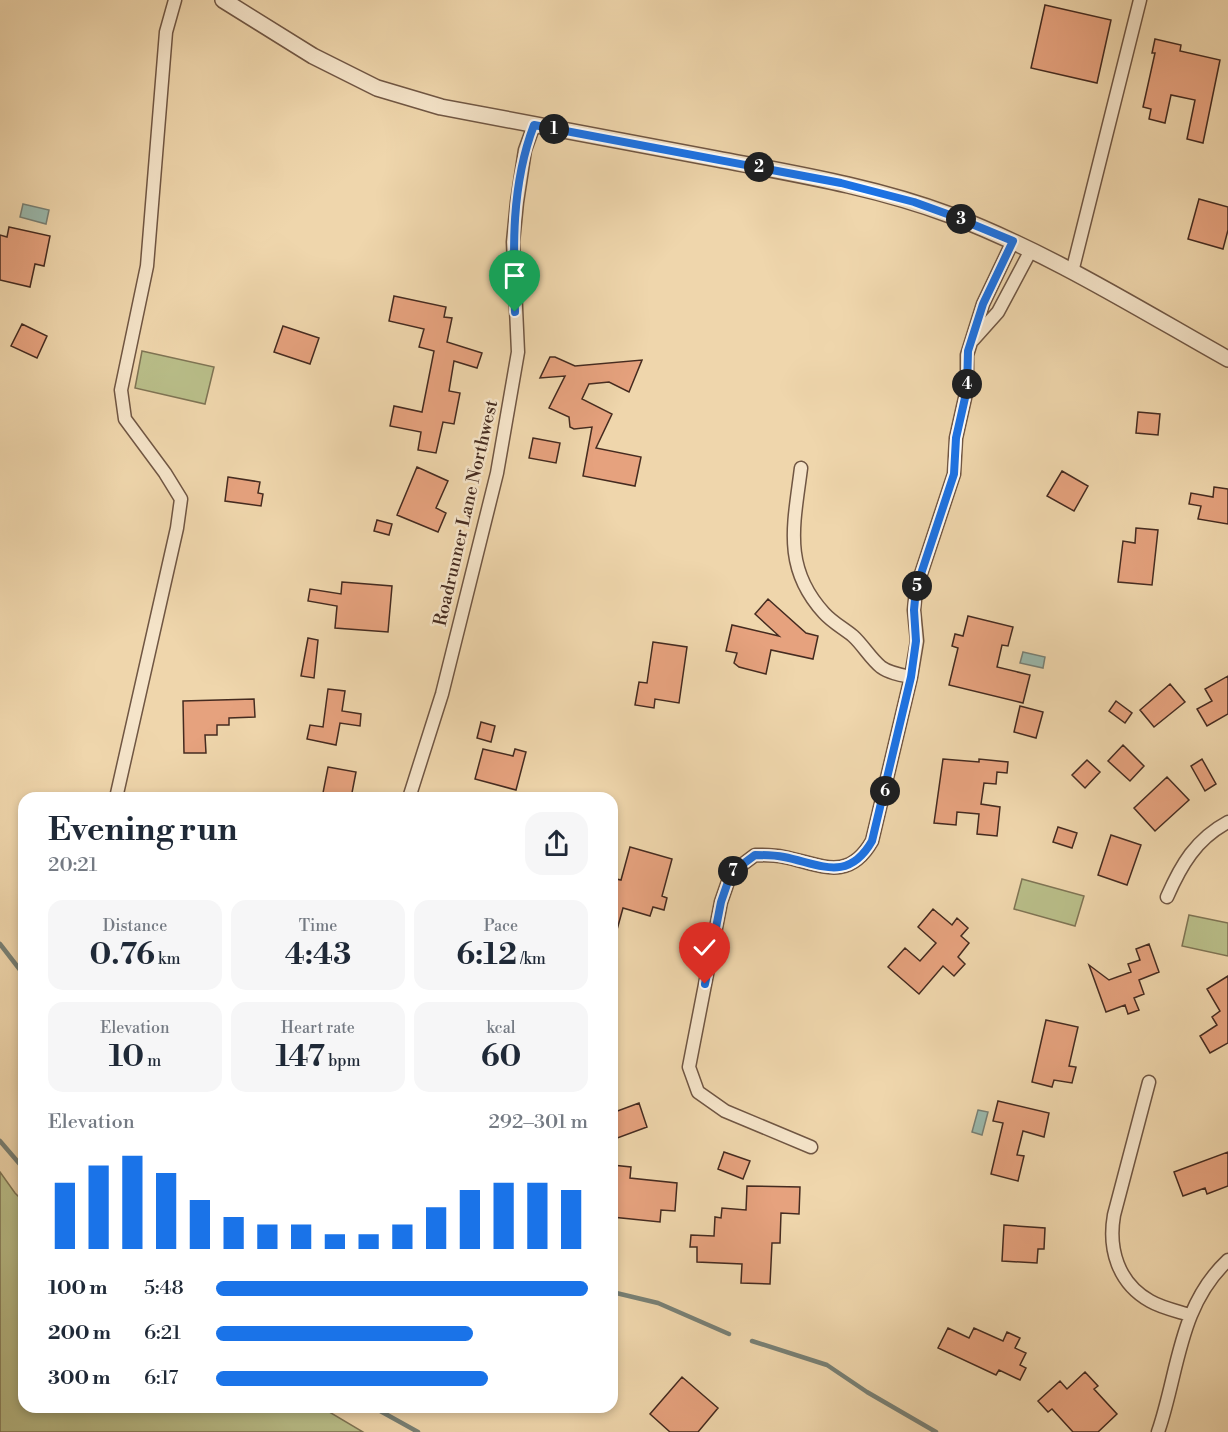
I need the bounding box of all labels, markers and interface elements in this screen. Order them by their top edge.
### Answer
pin: 1 [539,114,569,144]
text: 1 [550,119,558,139]
pin: 2 [744,152,774,182]
text: 2 [754,157,764,177]
pin: 3 [946,204,976,234]
text: 3 [956,209,966,229]
pin [489,250,540,312]
icon: arrive [498,259,531,292]
pin: 4 [952,369,982,399]
text: 4 [962,374,972,394]
street label: Roadrunner Lane Northwest [429,397,503,628]
pin: 5 [902,571,932,601]
text: 5 [912,576,922,596]
pin: 6 [870,776,900,806]
text: 6 [880,781,890,801]
text: Evening run [48,810,237,851]
button: share [525,812,588,875]
text: 20:21 [48,853,97,878]
pin: 7 [718,856,748,886]
text: 7 [728,861,738,881]
text: Distance [103,916,167,936]
text: Time [299,916,337,936]
text: Pace [484,916,518,936]
pin [679,922,730,984]
icon: check [688,931,721,964]
text: 0.76 [90,936,155,974]
text: 4:43 [285,936,351,974]
text: 6:12 [456,936,517,974]
text: km [155,949,180,969]
text: /km [517,949,546,969]
text: Elevation [100,1018,170,1038]
text: Heart rate [281,1018,355,1038]
text: kcal [486,1018,516,1038]
text: 10 [109,1038,144,1076]
text: 147 [275,1038,325,1076]
text: 60 [481,1038,521,1076]
text: m [144,1051,161,1071]
text: bpm [325,1051,361,1071]
text: Elevation [48,1110,135,1135]
text: 292–301 m [488,1110,588,1135]
text: 100 m [48,1276,107,1301]
text: 5:48 [144,1276,184,1301]
text: 200 m [48,1321,111,1346]
text: 6:21 [144,1321,181,1346]
text: 300 m [48,1366,111,1391]
text: 6:17 [144,1366,178,1391]

